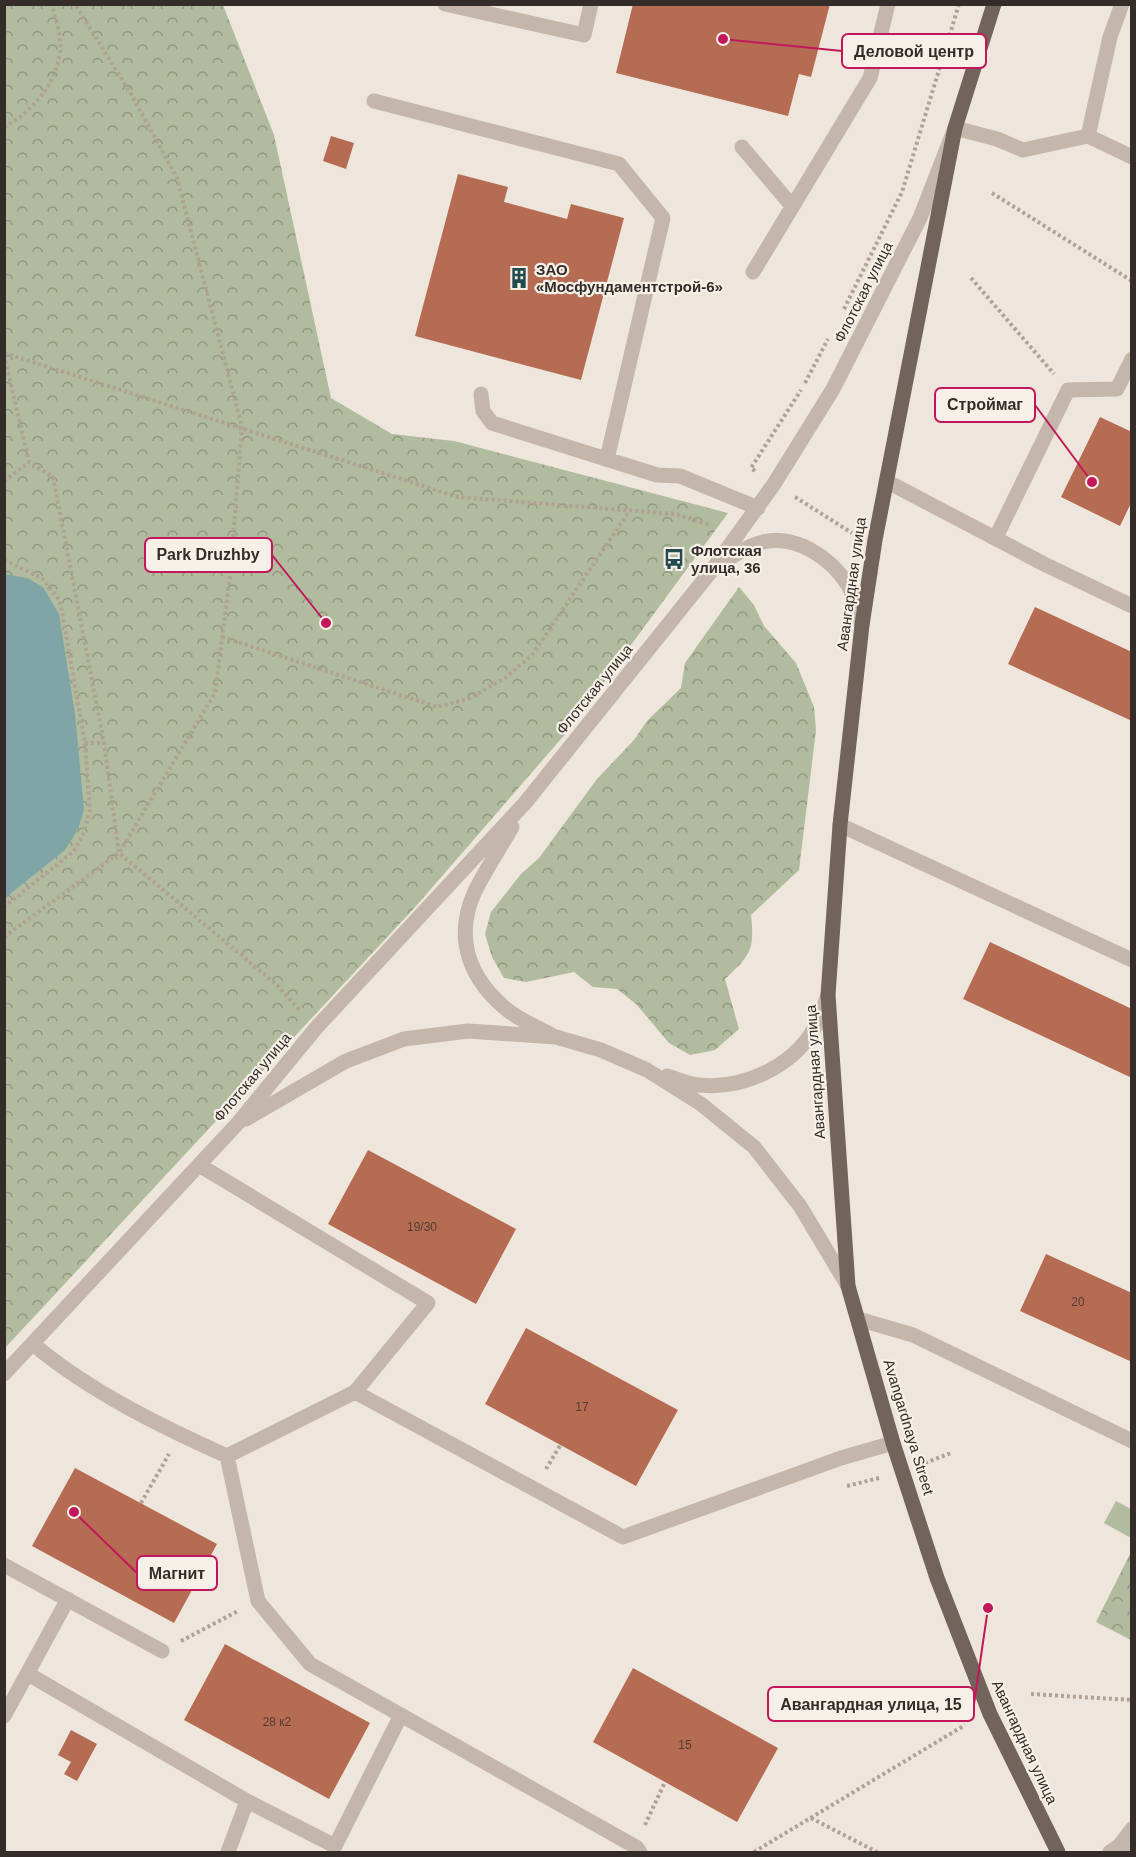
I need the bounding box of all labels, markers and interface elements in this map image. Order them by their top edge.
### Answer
callout: Деловой центр [842,34,986,68]
text: Деловой центр [854,43,974,60]
street label: Флотская улица [830,238,896,345]
place label: ЗАО «Мосфундаментстрой-6» [536,261,723,295]
building icon: ЗАО «Мосфундаментстрой-6» [507,266,531,290]
callout: Строймаг [935,388,1035,422]
text: Строймаг [947,396,1023,413]
street label: Авангардная улица [833,515,869,652]
callout: Park Druzhby [145,538,272,572]
place label: Флотская улица, 36 [691,542,762,576]
text: Park Druzhby [156,546,260,563]
bus stop icon: Флотская улица, 36 [662,547,686,571]
street label: Флотская улица [553,640,636,737]
street label: Авангардная улица [802,1004,828,1140]
street label: Флотская улица [210,1029,295,1125]
house number: 19/30 [407,1220,437,1234]
house number: 20 [1071,1295,1085,1309]
street label: Avangardnaya Street [880,1357,938,1498]
house number: 17 [575,1400,589,1414]
callout: Магнит [137,1556,217,1590]
text: Магнит [149,1565,205,1582]
street label: Авангардная улица [989,1677,1061,1807]
callout: Авангардная улица, 15 [768,1687,974,1721]
text: Авангардная улица, 15 [780,1696,962,1713]
house number: 28 к2 [263,1715,292,1729]
house number: 15 [678,1738,692,1752]

